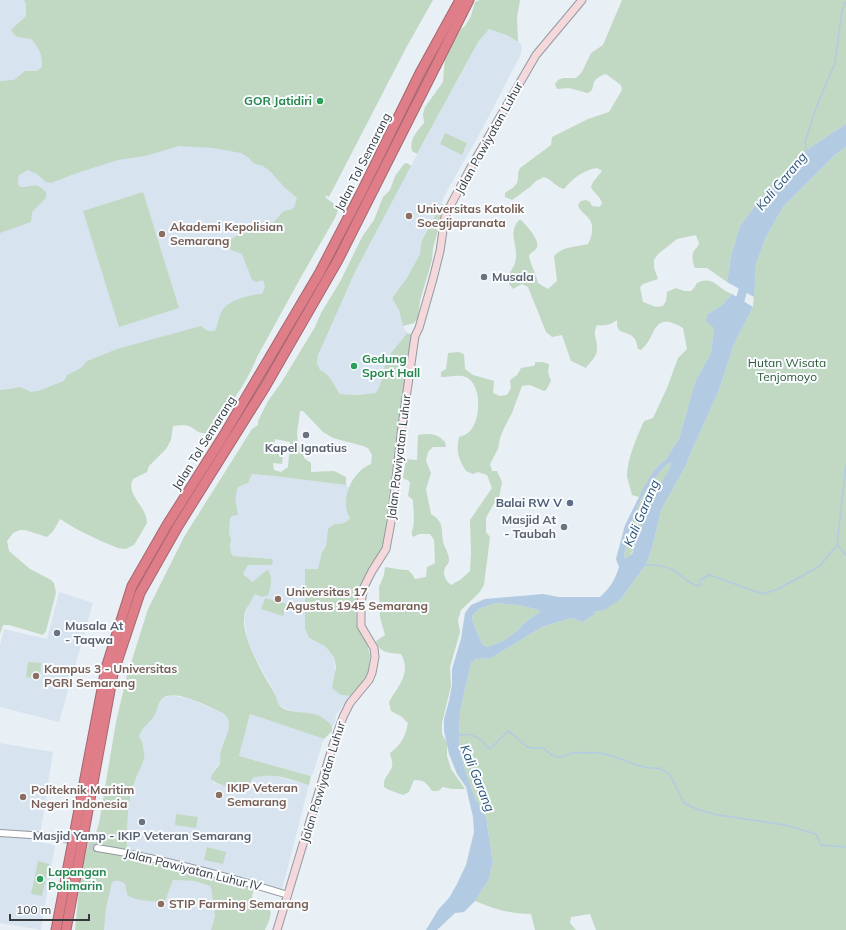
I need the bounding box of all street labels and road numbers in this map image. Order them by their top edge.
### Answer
street label: Jalan Pawiyatan Luhur [451,78,526,196]
street label: Jalan Tol Semarang [331,110,394,213]
street label: Jalan Tol Semarang [169,393,239,493]
street label: Jalan Pawiyatan Luhur [383,393,414,520]
street label: Jalan Pawiyatan Luhur [297,719,348,844]
street label: Jalan Pawiyatan Luhur IV [123,845,264,894]

